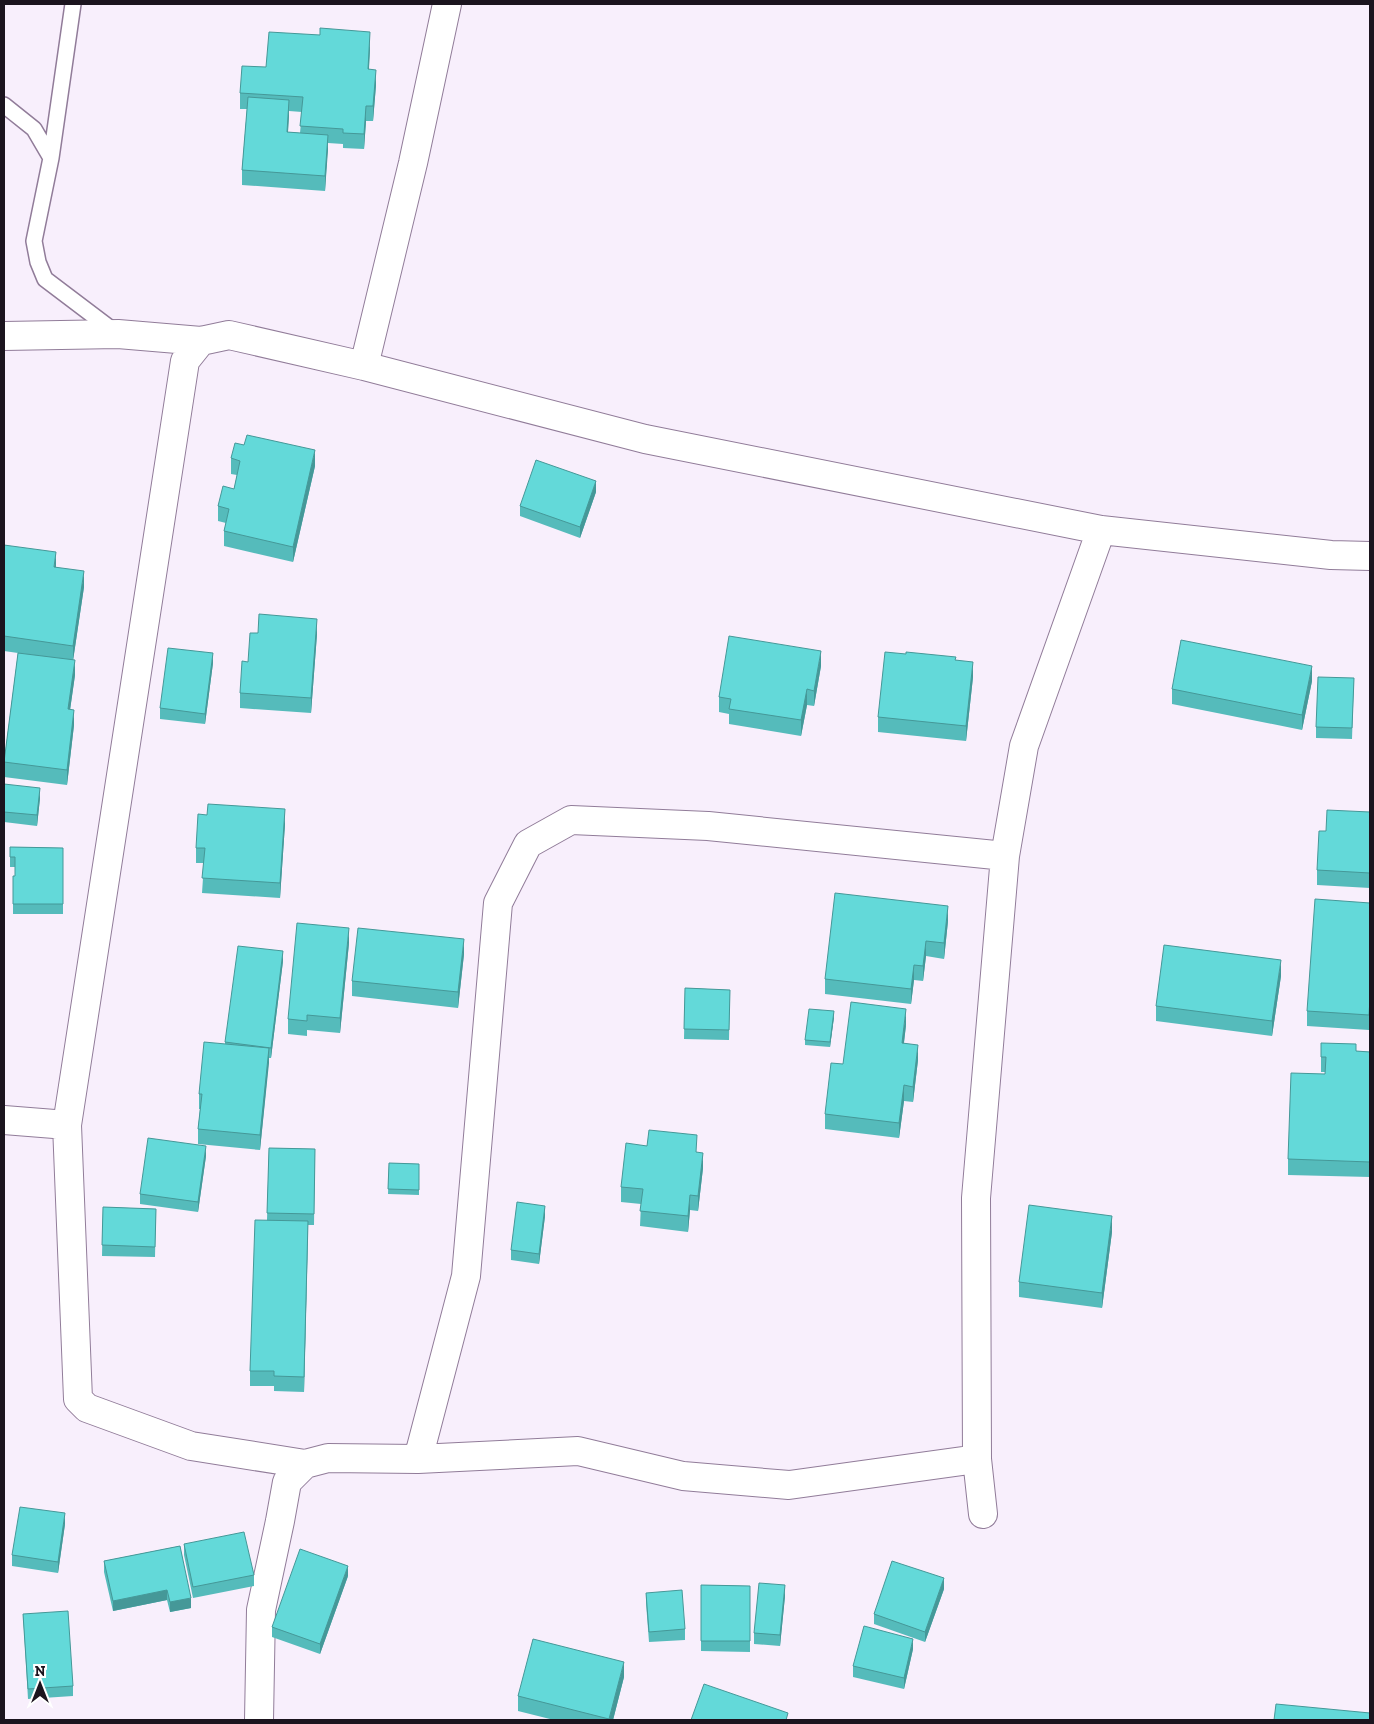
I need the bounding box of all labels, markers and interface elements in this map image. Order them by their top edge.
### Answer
north arrow [15,1659,65,1709]
text: N [35,1663,46,1680]

